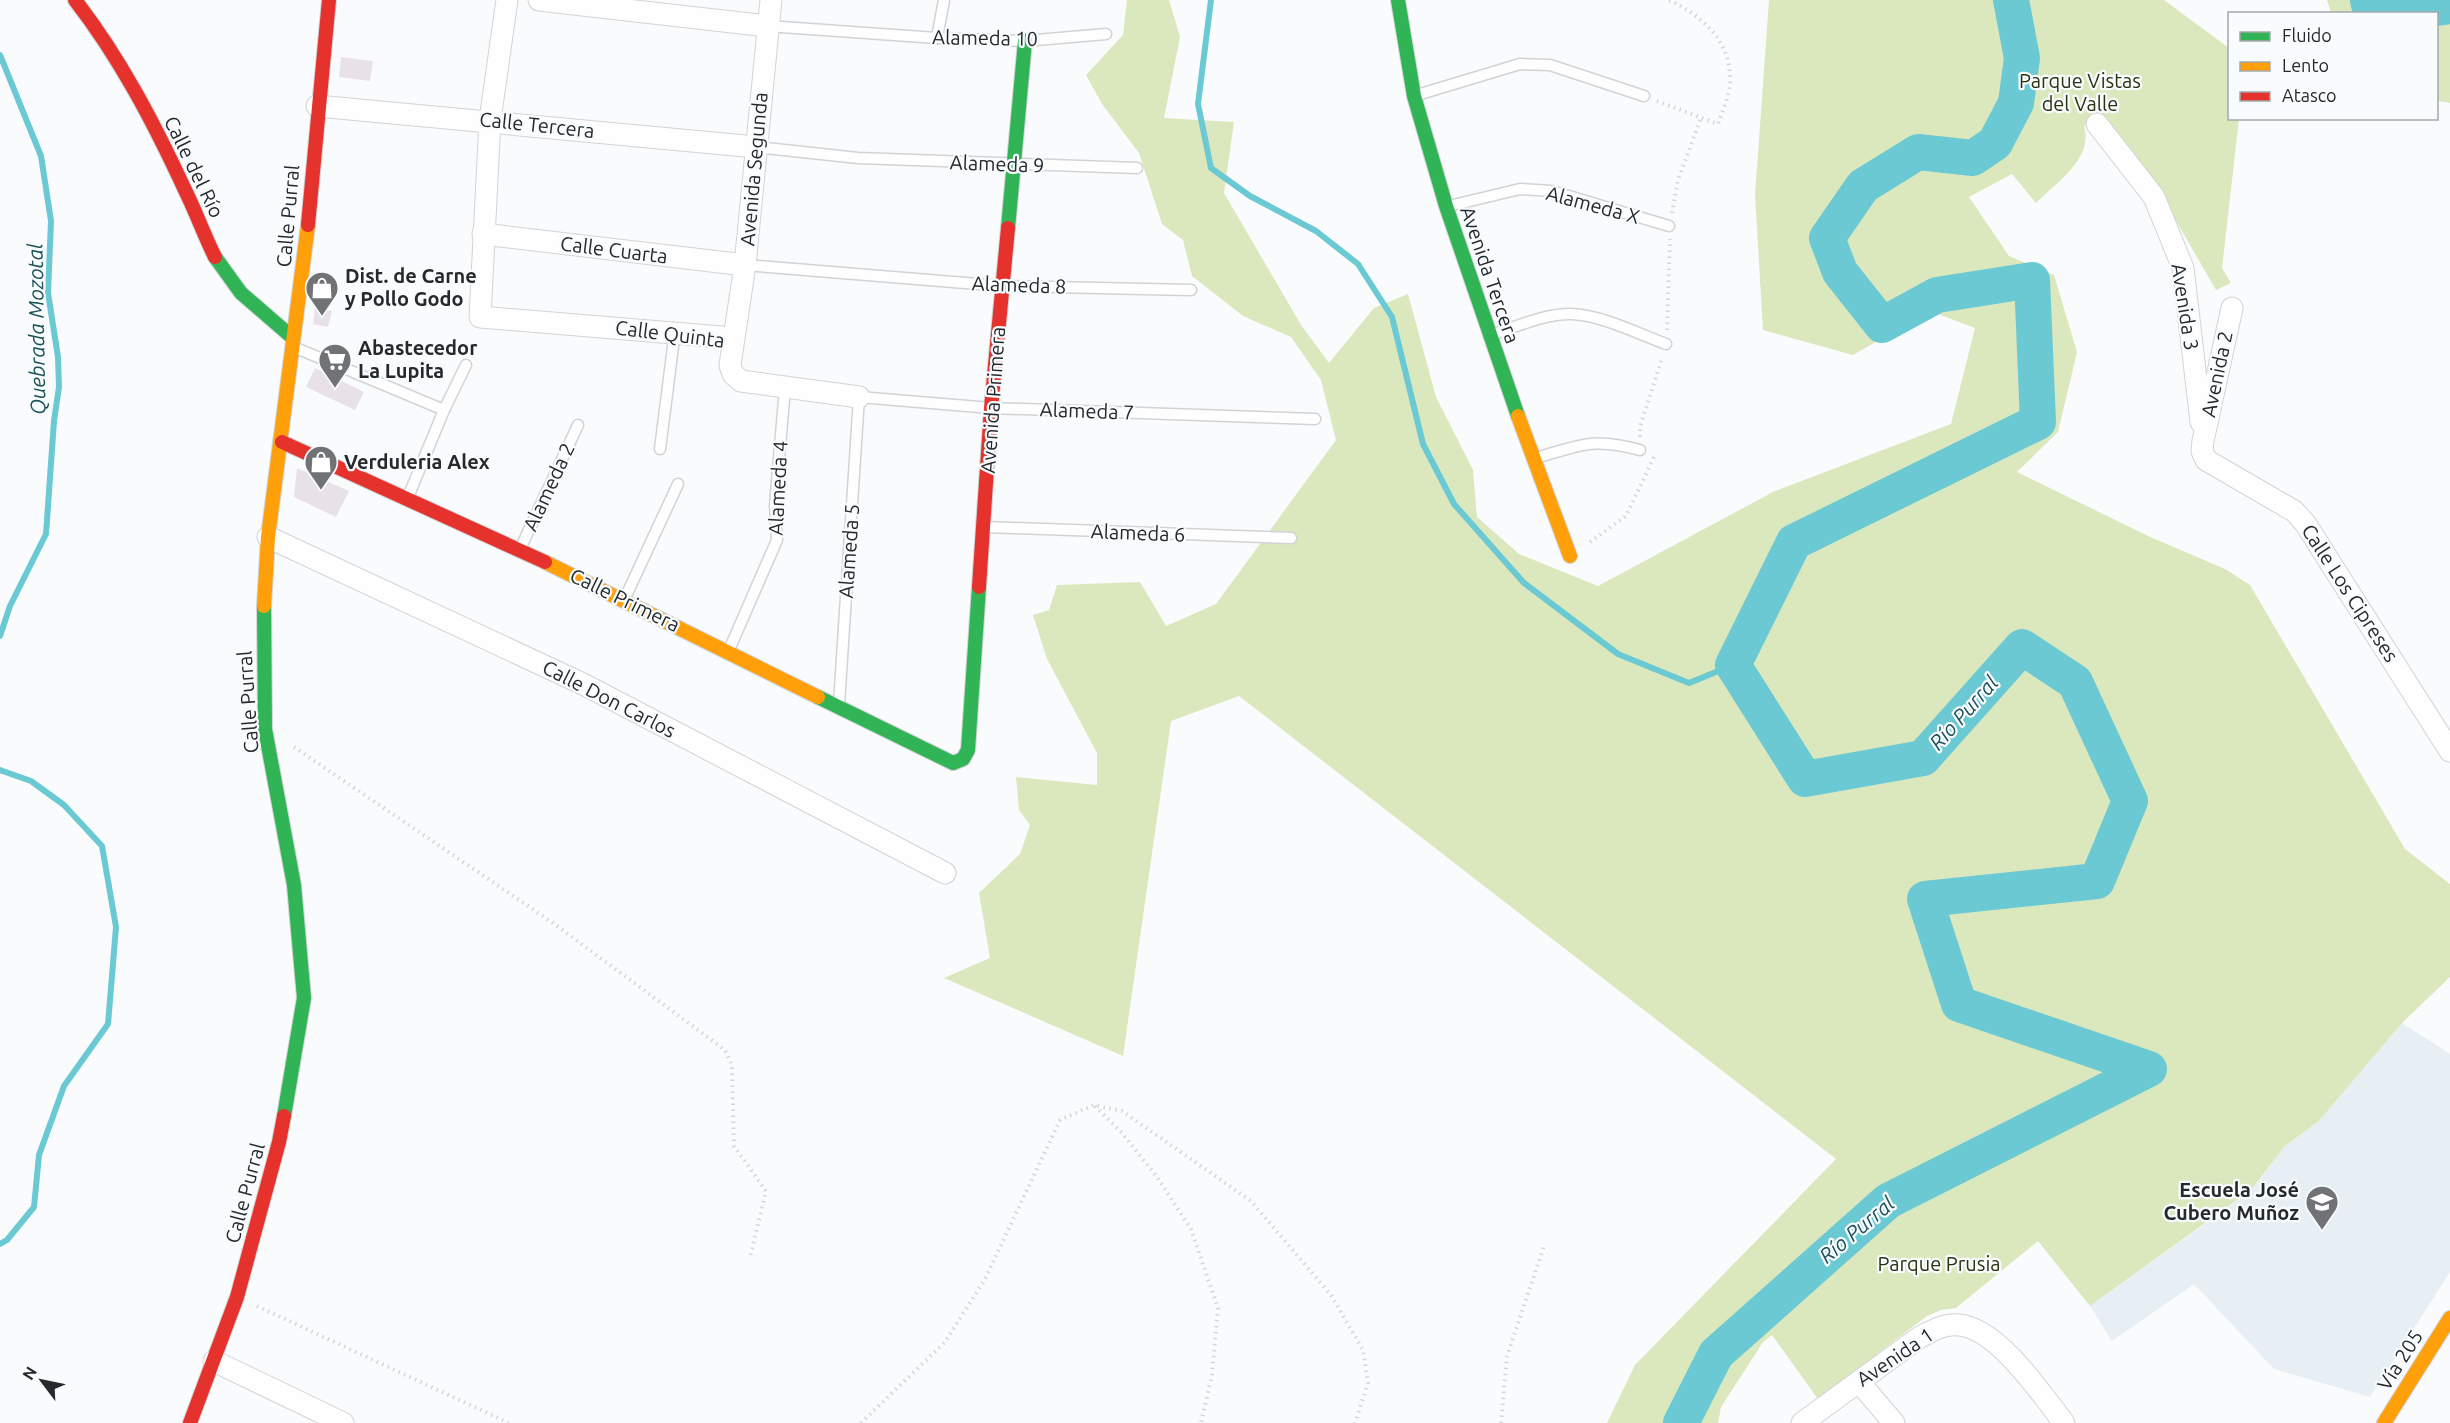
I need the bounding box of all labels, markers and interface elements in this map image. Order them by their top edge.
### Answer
legend [2228,12,2438,120]
street label: Alameda 10 [932,25,1038,50]
text: Fluido [2282,25,2332,45]
text: Lento [2282,55,2329,75]
park label: Parque Vistas del Valle [2019,69,2141,115]
text: Atasco [2282,85,2337,105]
street label: Avenida Segunda [735,91,772,247]
street label: Calle Tercera [478,107,596,142]
street label: Calle del Río [160,112,229,221]
street label: Alameda 9 [949,150,1045,177]
street label: Calle Purral [272,164,303,268]
street label: Alameda X [1544,181,1642,228]
street label: Avenida Tercera [1456,203,1525,346]
street label: Calle Cuarta [559,232,669,268]
water label: Quebrada Mozotal [23,243,50,415]
street label: Avenida 3 [2167,262,2204,352]
place label: Dist. de Carne y Pollo Godo [345,264,477,310]
shop icon: Dist. de Carne y Pollo Godo [304,270,340,317]
street label: Alameda 8 [971,271,1067,298]
street label: Calle Quinta [614,315,726,352]
street label: Avenida Primera [976,326,1009,474]
street label: Avenida 2 [2196,329,2237,419]
place label: Abastecedor La Lupita [358,336,478,382]
supermarket icon: Abastecedor La Lupita [317,342,353,389]
street label: Alameda 7 [1039,397,1135,424]
street label: Alameda 2 [518,439,579,535]
street label: Alameda 4 [764,440,791,536]
shop icon: Verduleria Alex [303,444,339,491]
place label: Verduleria Alex [344,450,490,473]
street label: Alameda 5 [834,503,863,599]
street label: Alameda 6 [1090,519,1186,546]
street label: Calle Los Cipreses [2297,520,2404,666]
street label: Calle Primera [567,563,684,636]
street label: Calle Purral [232,650,263,754]
street label: Calle Don Carlos [539,655,680,742]
water label: Río Purral [1924,670,2003,754]
street label: Calle Purral [220,1140,269,1245]
place label: Escuela José Cubero Muñoz [2164,1178,2299,1224]
school or university icon: Escuela José Cubero Muñoz [2304,1184,2340,1231]
water label: Río Purral [1814,1191,1899,1268]
park label: Parque Prusia [1877,1252,2001,1275]
street label: Avenida 1 [1852,1323,1937,1391]
street label: Vía 205 [2372,1325,2427,1394]
north arrow [12,1351,72,1411]
text: N [18,1363,40,1383]

